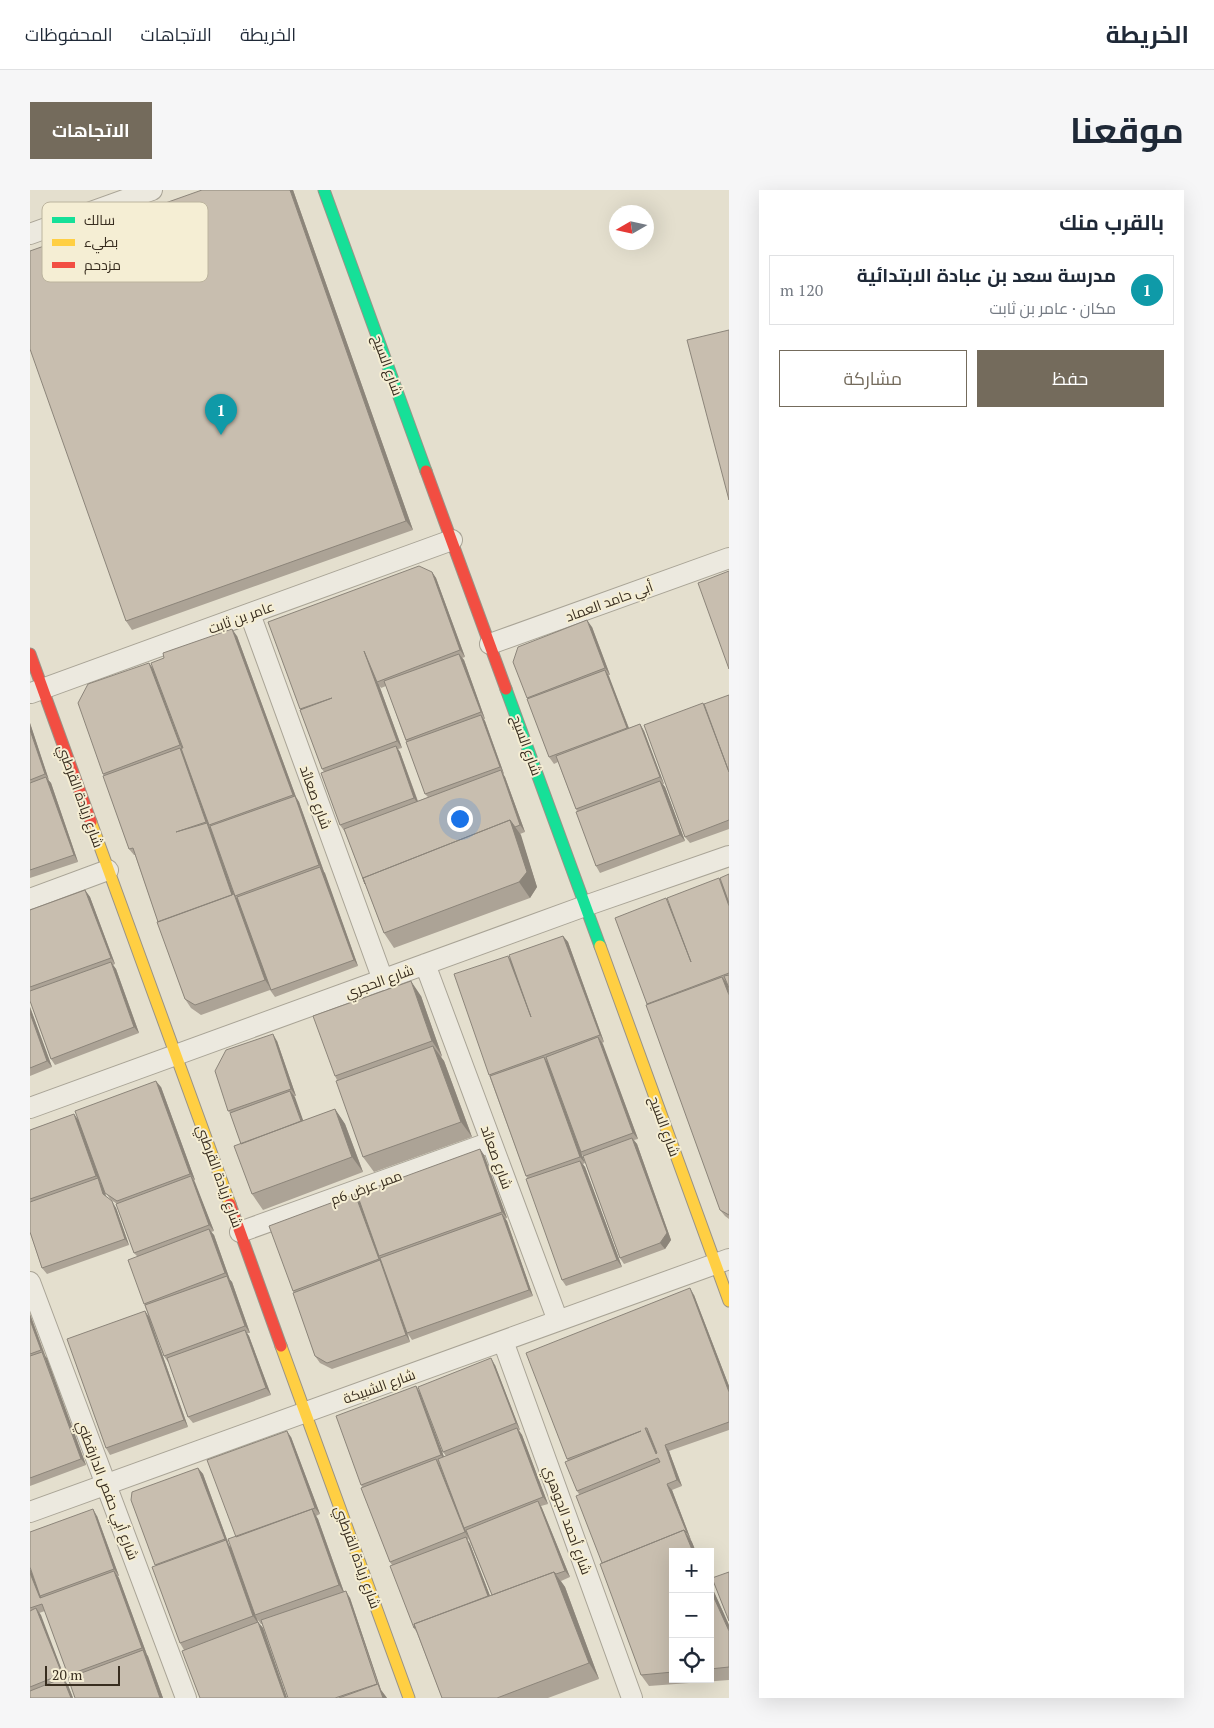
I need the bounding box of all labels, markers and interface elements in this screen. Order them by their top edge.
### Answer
text: الخريطة [1106,18,1189,50]
text: المحفوظات [25,22,113,46]
text: الاتجاهات [141,22,212,46]
text: الخريطة [240,22,296,46]
button: الاتجاهات [30,102,152,159]
text: موقعنا [1070,107,1184,153]
legend [42,202,208,282]
north arrow [609,205,654,250]
text: بالقرب منك [1059,208,1164,236]
text: سالك [84,210,115,229]
text: بطيء [84,232,118,254]
text: مزدحم [84,255,121,275]
text: مدرسة سعد بن عبادة الابتدائية [857,262,1116,287]
text: 120 m [780,279,823,301]
text: 1 [1142,279,1152,301]
text: مكان · عامر بن ثابت [989,297,1116,319]
street label: شارع السيح [368,332,408,398]
button: مشاركة [779,350,967,407]
button: حفظ [977,350,1164,407]
pin: 1 [205,394,237,435]
street label: أبي حامد العماد [563,576,657,628]
street label: عامر بن ثابت [205,596,277,638]
street label: شارع السيح [507,712,547,778]
street label: شارع زيادة القرطبي [51,742,108,851]
street label: شارع صعائد [296,763,336,831]
your location [447,806,473,832]
street label: شارع الحجري [342,960,417,1005]
street label: شارع السيح [645,1093,685,1159]
street label: شارع زيادة القرطبي [190,1122,247,1231]
street label: شارع صعائد [477,1123,517,1191]
street label: ممر عرض 6م [328,1165,405,1210]
street label: شارع الشبيكة [340,1364,418,1408]
street label: شارع أبي حفص الدارقطني [70,1417,143,1564]
street label: شارع أحمد الجوهري [537,1463,596,1578]
street label: شارع زيادة القرطبي [328,1503,385,1612]
map controls [669,1548,714,1683]
button: + [669,1548,714,1593]
button: − [669,1593,714,1638]
button: locate [669,1638,714,1683]
scale bar [45,1663,120,1686]
text: 20 m [52,1665,82,1684]

